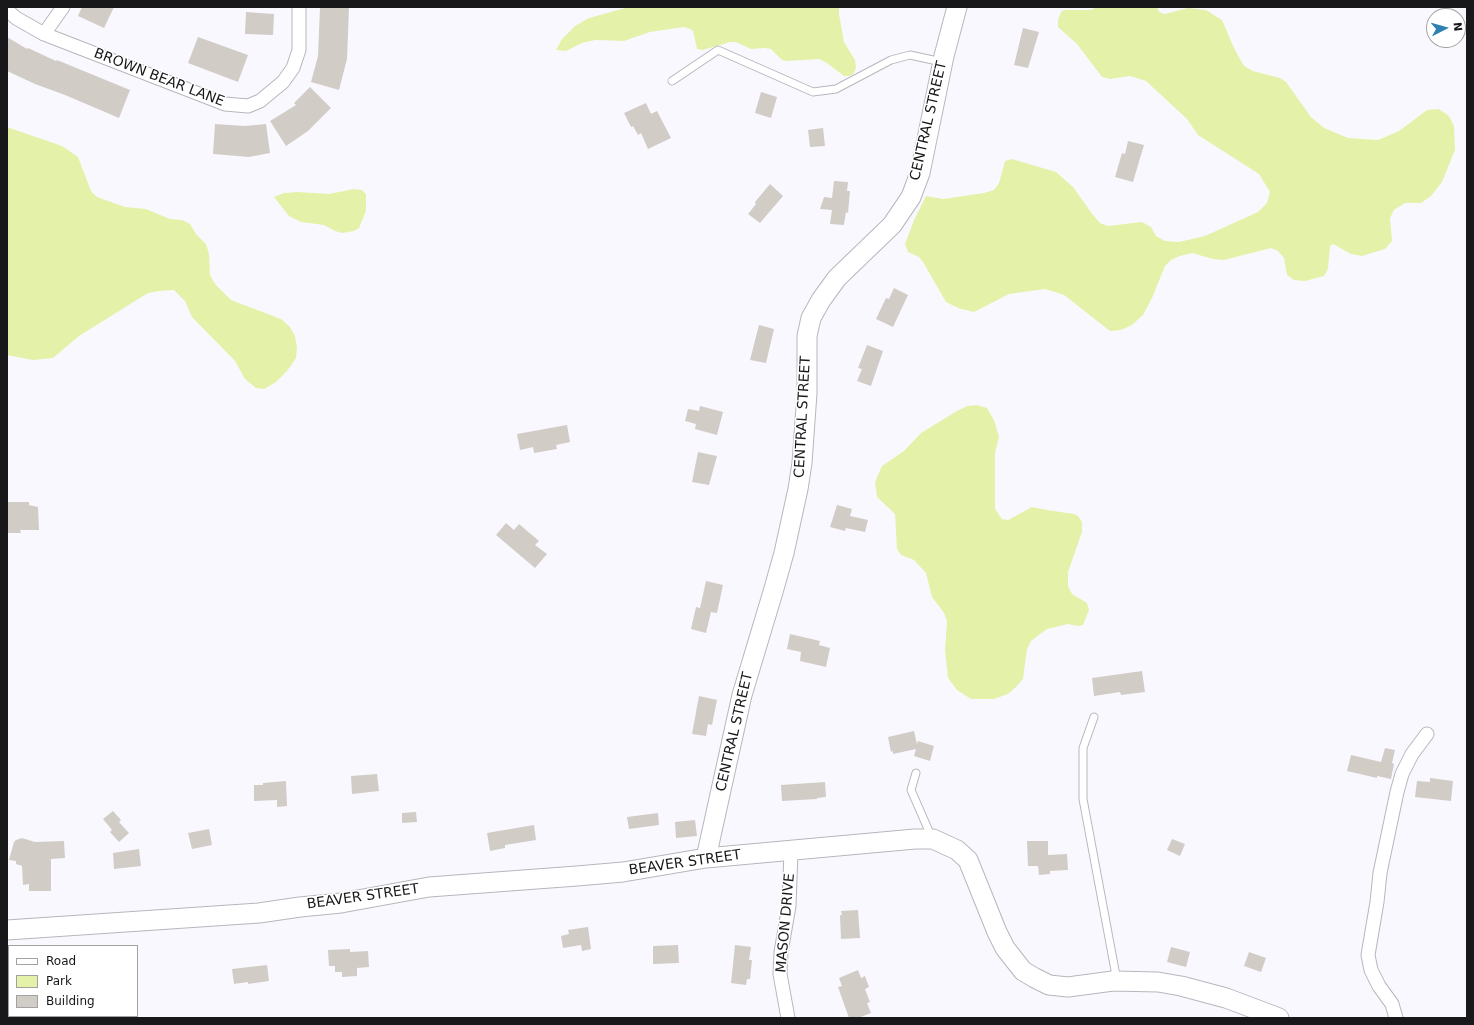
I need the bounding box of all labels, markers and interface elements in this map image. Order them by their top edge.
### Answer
north arrow [1426,8,1466,48]
text: N [1450,22,1464,32]
street label: BROWN BEAR LANE [91,45,227,111]
street label: CENTRAL STREET [907,60,951,182]
street label: CENTRAL STREET [791,356,815,478]
street label: CENTRAL STREET [713,671,757,793]
street label: BEAVER STREET [628,847,742,879]
street label: MASON DRIVE [773,873,799,973]
street label: BEAVER STREET [306,881,420,913]
legend [8,945,138,1017]
text: Road [46,954,76,968]
text: Park [46,974,72,988]
text: Building [46,994,95,1008]

